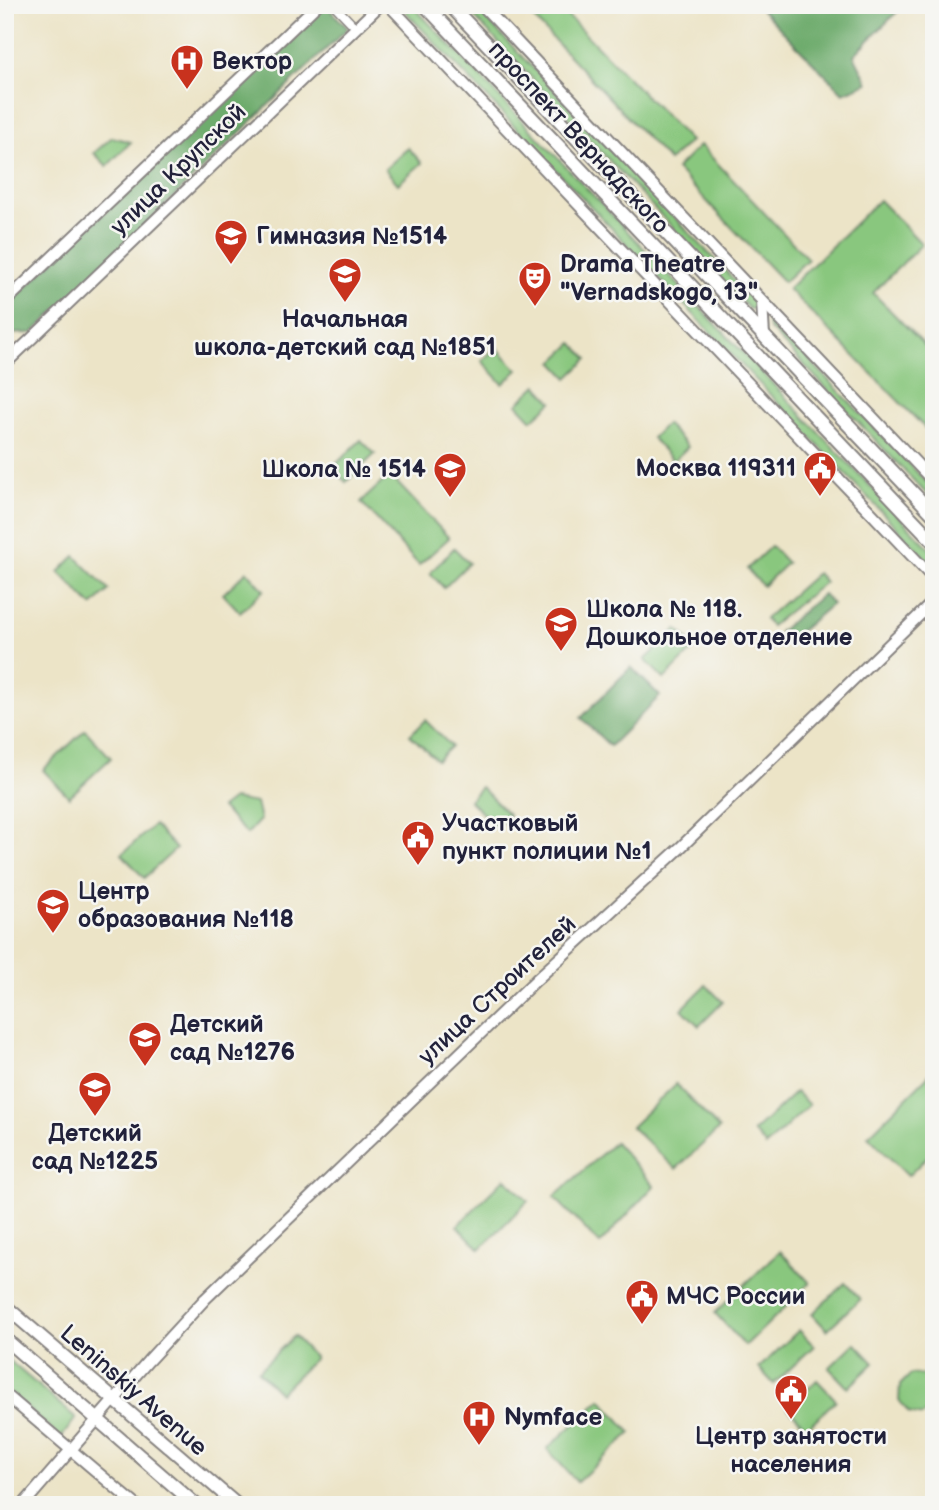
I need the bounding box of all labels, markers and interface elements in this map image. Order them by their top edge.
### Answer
street label: проспект Вернадского [482,35,675,239]
hospital icon: Вектор [168,42,206,91]
place label: Вектор [212,47,292,76]
street label: улица Крупской [105,97,252,241]
school or university icon: Гимназия №1514 [212,217,250,266]
place label: Гимназия №1514 [256,222,447,251]
place label: Drama Theatre "Vernadskogo, 13" [560,250,758,307]
school or university icon: Начальная школа-детский сад №1851 [326,255,364,304]
theatre icon: Drama Theatre "Vernadskogo, 13" [516,259,554,308]
place label: Начальная школа-детский сад №1851 [194,305,496,362]
public building icon: Москва 119311 [801,449,839,498]
school or university icon: Школа № 1514 [431,450,469,499]
place label: Москва 119311 [636,454,796,483]
place label: Школа № 1514 [261,455,426,484]
place label: Школа № 118. Дошкольное отделение [586,595,852,652]
school or university icon: Школа № 118. Дошкольное отделение [542,604,580,653]
place label: Участковый пункт полиции №1 [442,809,652,866]
public building icon: Участковый пункт полиции №1 [399,818,437,867]
place label: Центр образования №118 [78,877,294,934]
school or university icon: Центр образования №118 [34,886,72,935]
street label: улица Строителей [412,910,582,1071]
place label: Детский сад №1276 [170,1010,295,1067]
school or university icon: Детский сад №1276 [126,1019,164,1068]
school or university icon: Детский сад №1225 [76,1069,114,1118]
place label: Детский сад №1225 [32,1119,158,1176]
public building icon: МЧС России [623,1277,661,1326]
place label: МЧС России [666,1282,805,1311]
street label: Leninskiy Avenue [54,1319,213,1462]
public building icon: Центр занятости населения [772,1372,810,1421]
hospital icon: Nymface [460,1398,498,1447]
place label: Nymface [504,1403,602,1432]
place label: Центр занятости населения [695,1422,887,1479]

